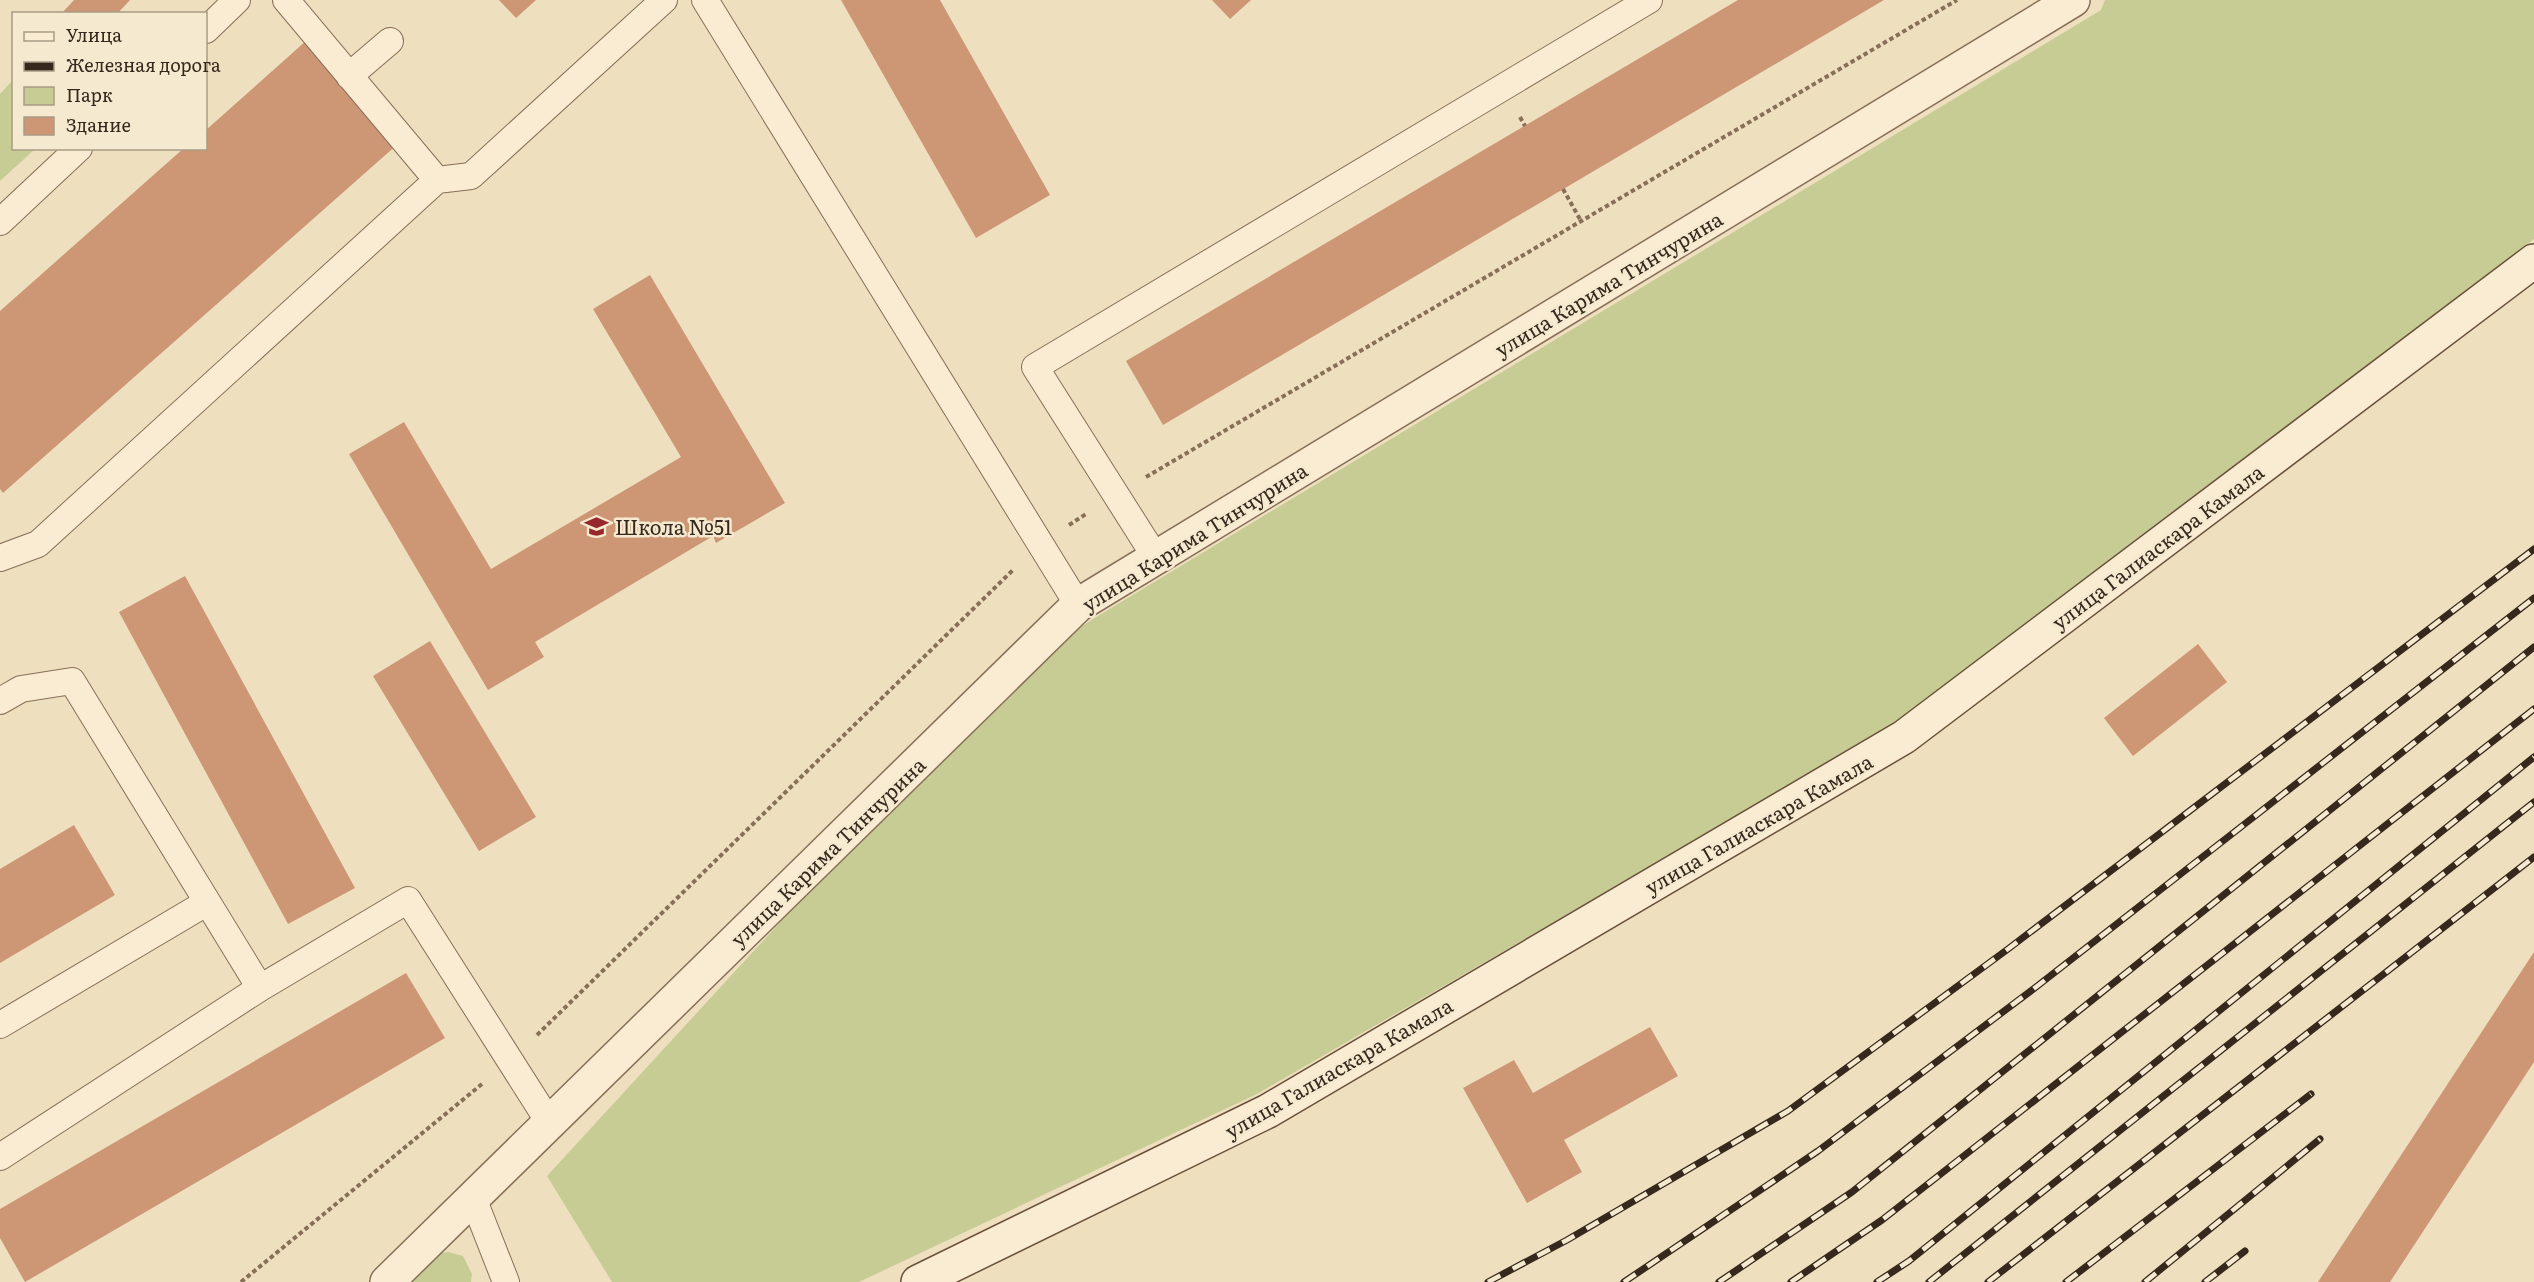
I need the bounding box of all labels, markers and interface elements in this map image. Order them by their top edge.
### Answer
legend [12,12,207,150]
text: Улица [66,21,122,48]
text: Железная дорога [66,51,221,78]
text: Парк [66,81,113,108]
text: Здание [66,111,131,138]
street label: улица Карима Тинчурина [1488,203,1728,363]
street label: улица Карима Тинчурина [1075,454,1313,618]
street label: улица Галиаскара Камала [2045,456,2269,636]
place label: Школа №51 [615,511,732,541]
school or university icon: Школа №51 [584,513,610,539]
street label: улица Галиаскара Камала [1638,745,1878,901]
street label: улица Карима Тинчурина [723,749,932,953]
street label: улица Галиаскара Камала [1218,989,1458,1145]

